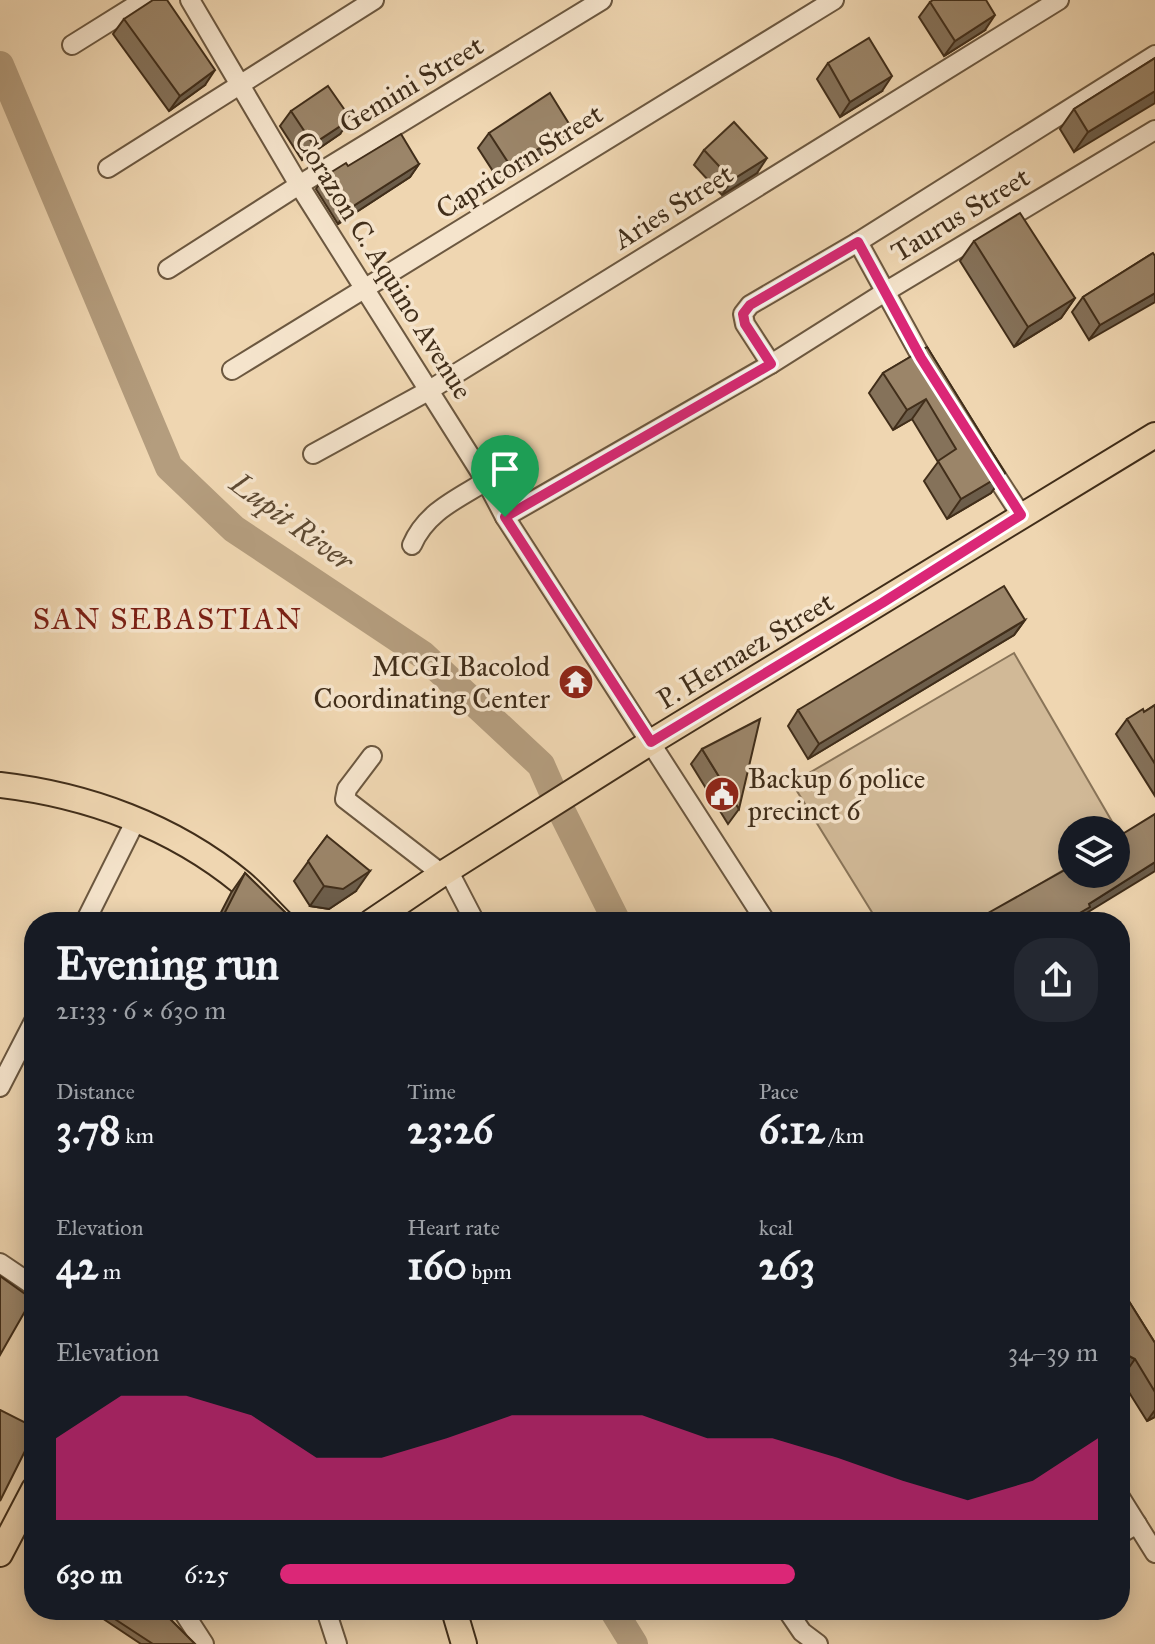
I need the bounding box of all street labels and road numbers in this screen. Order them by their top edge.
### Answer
street label: Gemini Street [333,28,490,141]
street label: Capricorn Street [429,96,609,227]
street label: Corazon C. Aquino Avenue [287,125,480,406]
street label: Aries Street [606,156,740,257]
street label: Taurus Street [885,159,1036,270]
street label: P. Hernaez Street [651,584,840,717]

